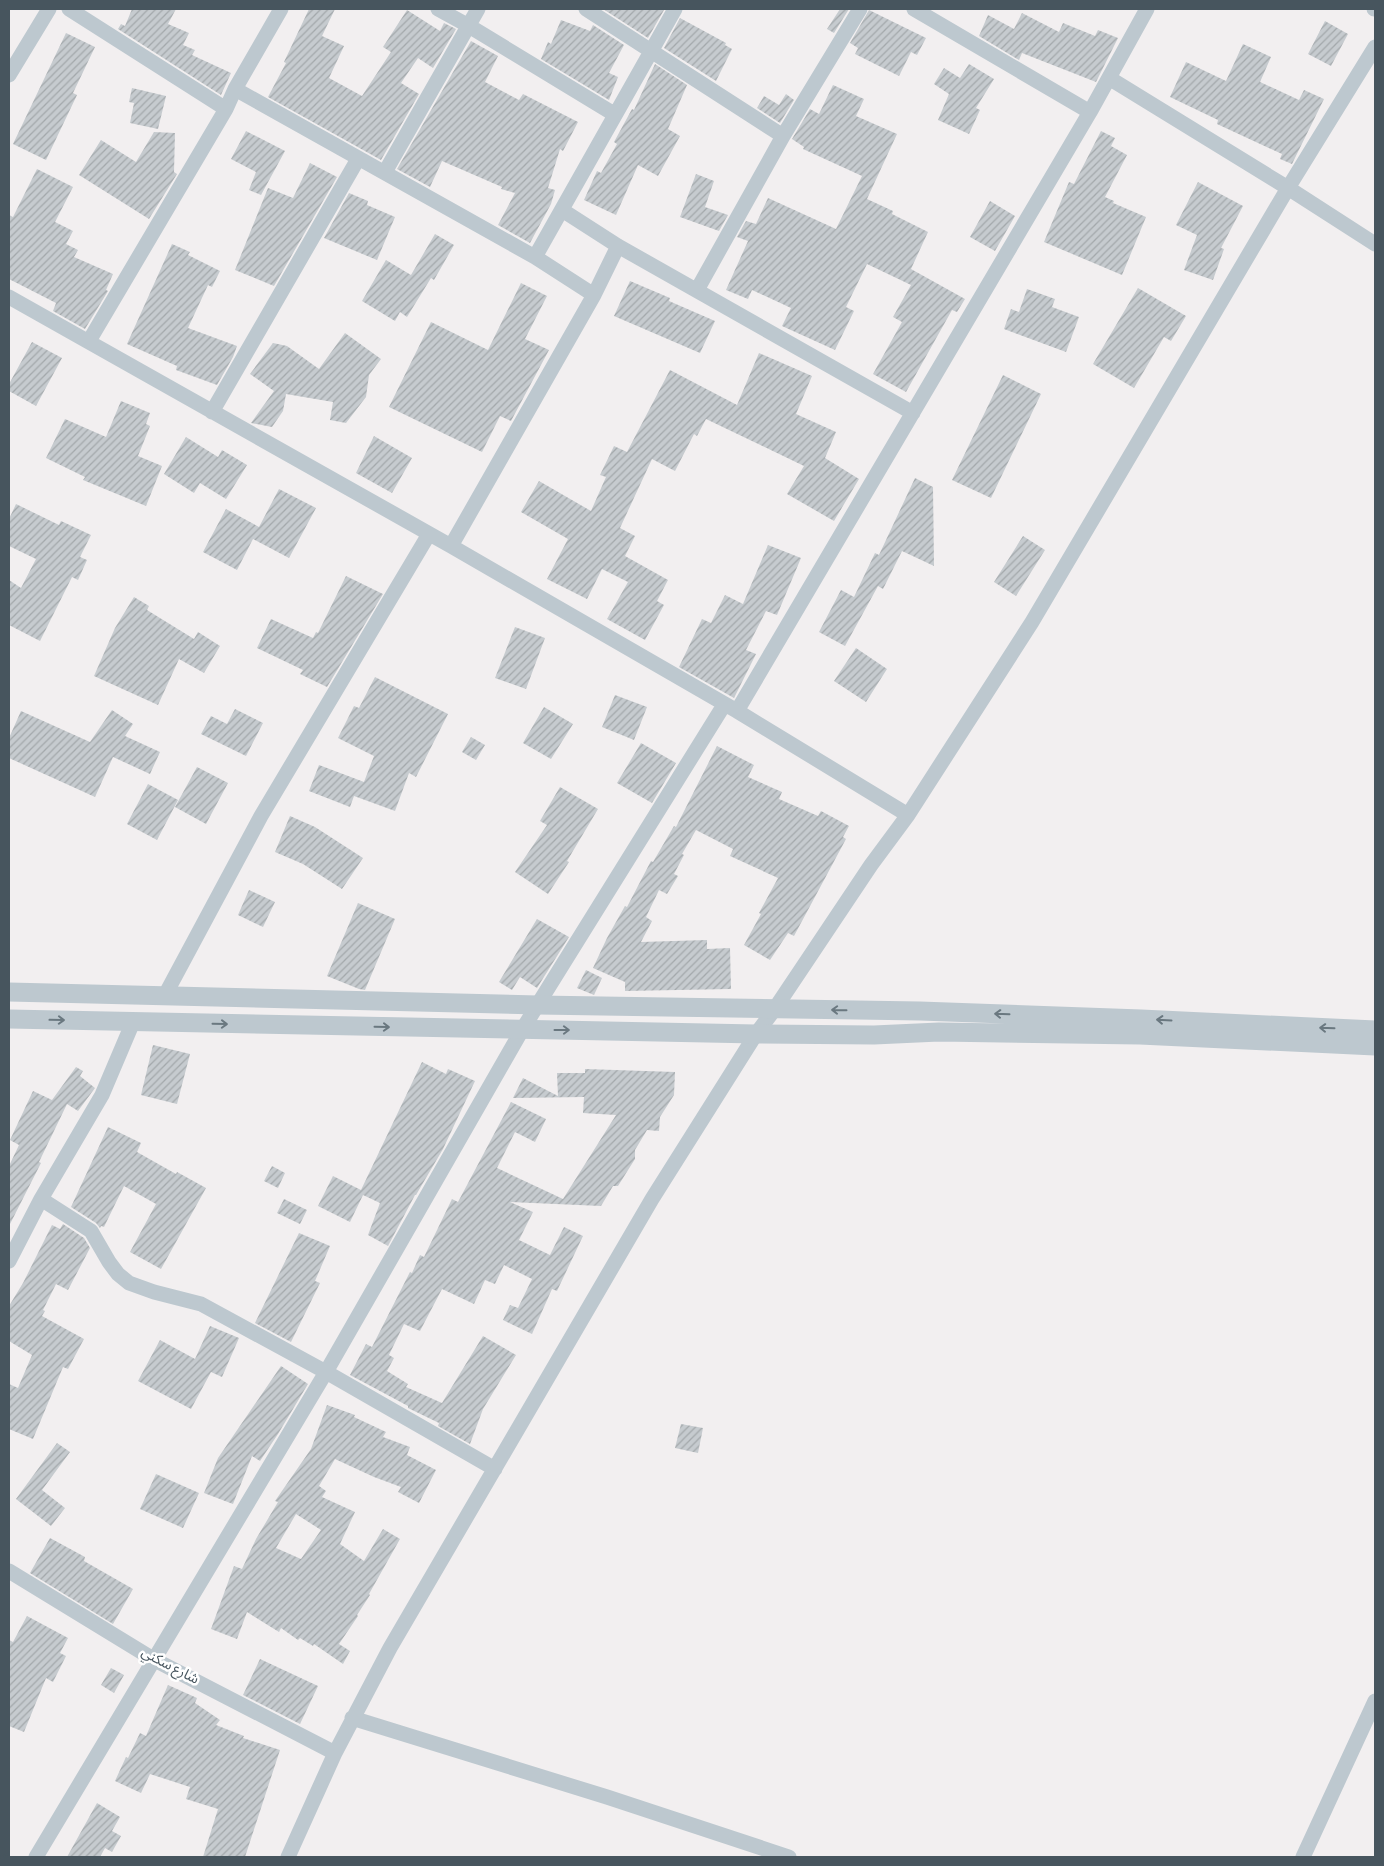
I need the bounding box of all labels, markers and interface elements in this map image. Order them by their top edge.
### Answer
one-way arrow [832,1006,848,1015]
one-way arrow [994,1009,1010,1019]
one-way arrow [49,1015,65,1025]
one-way arrow [1157,1015,1173,1024]
one-way arrow [212,1019,228,1029]
one-way arrow [374,1022,390,1032]
one-way arrow [1319,1023,1335,1033]
one-way arrow [554,1025,570,1035]
street label: شارع سكني [137,1645,201,1690]

